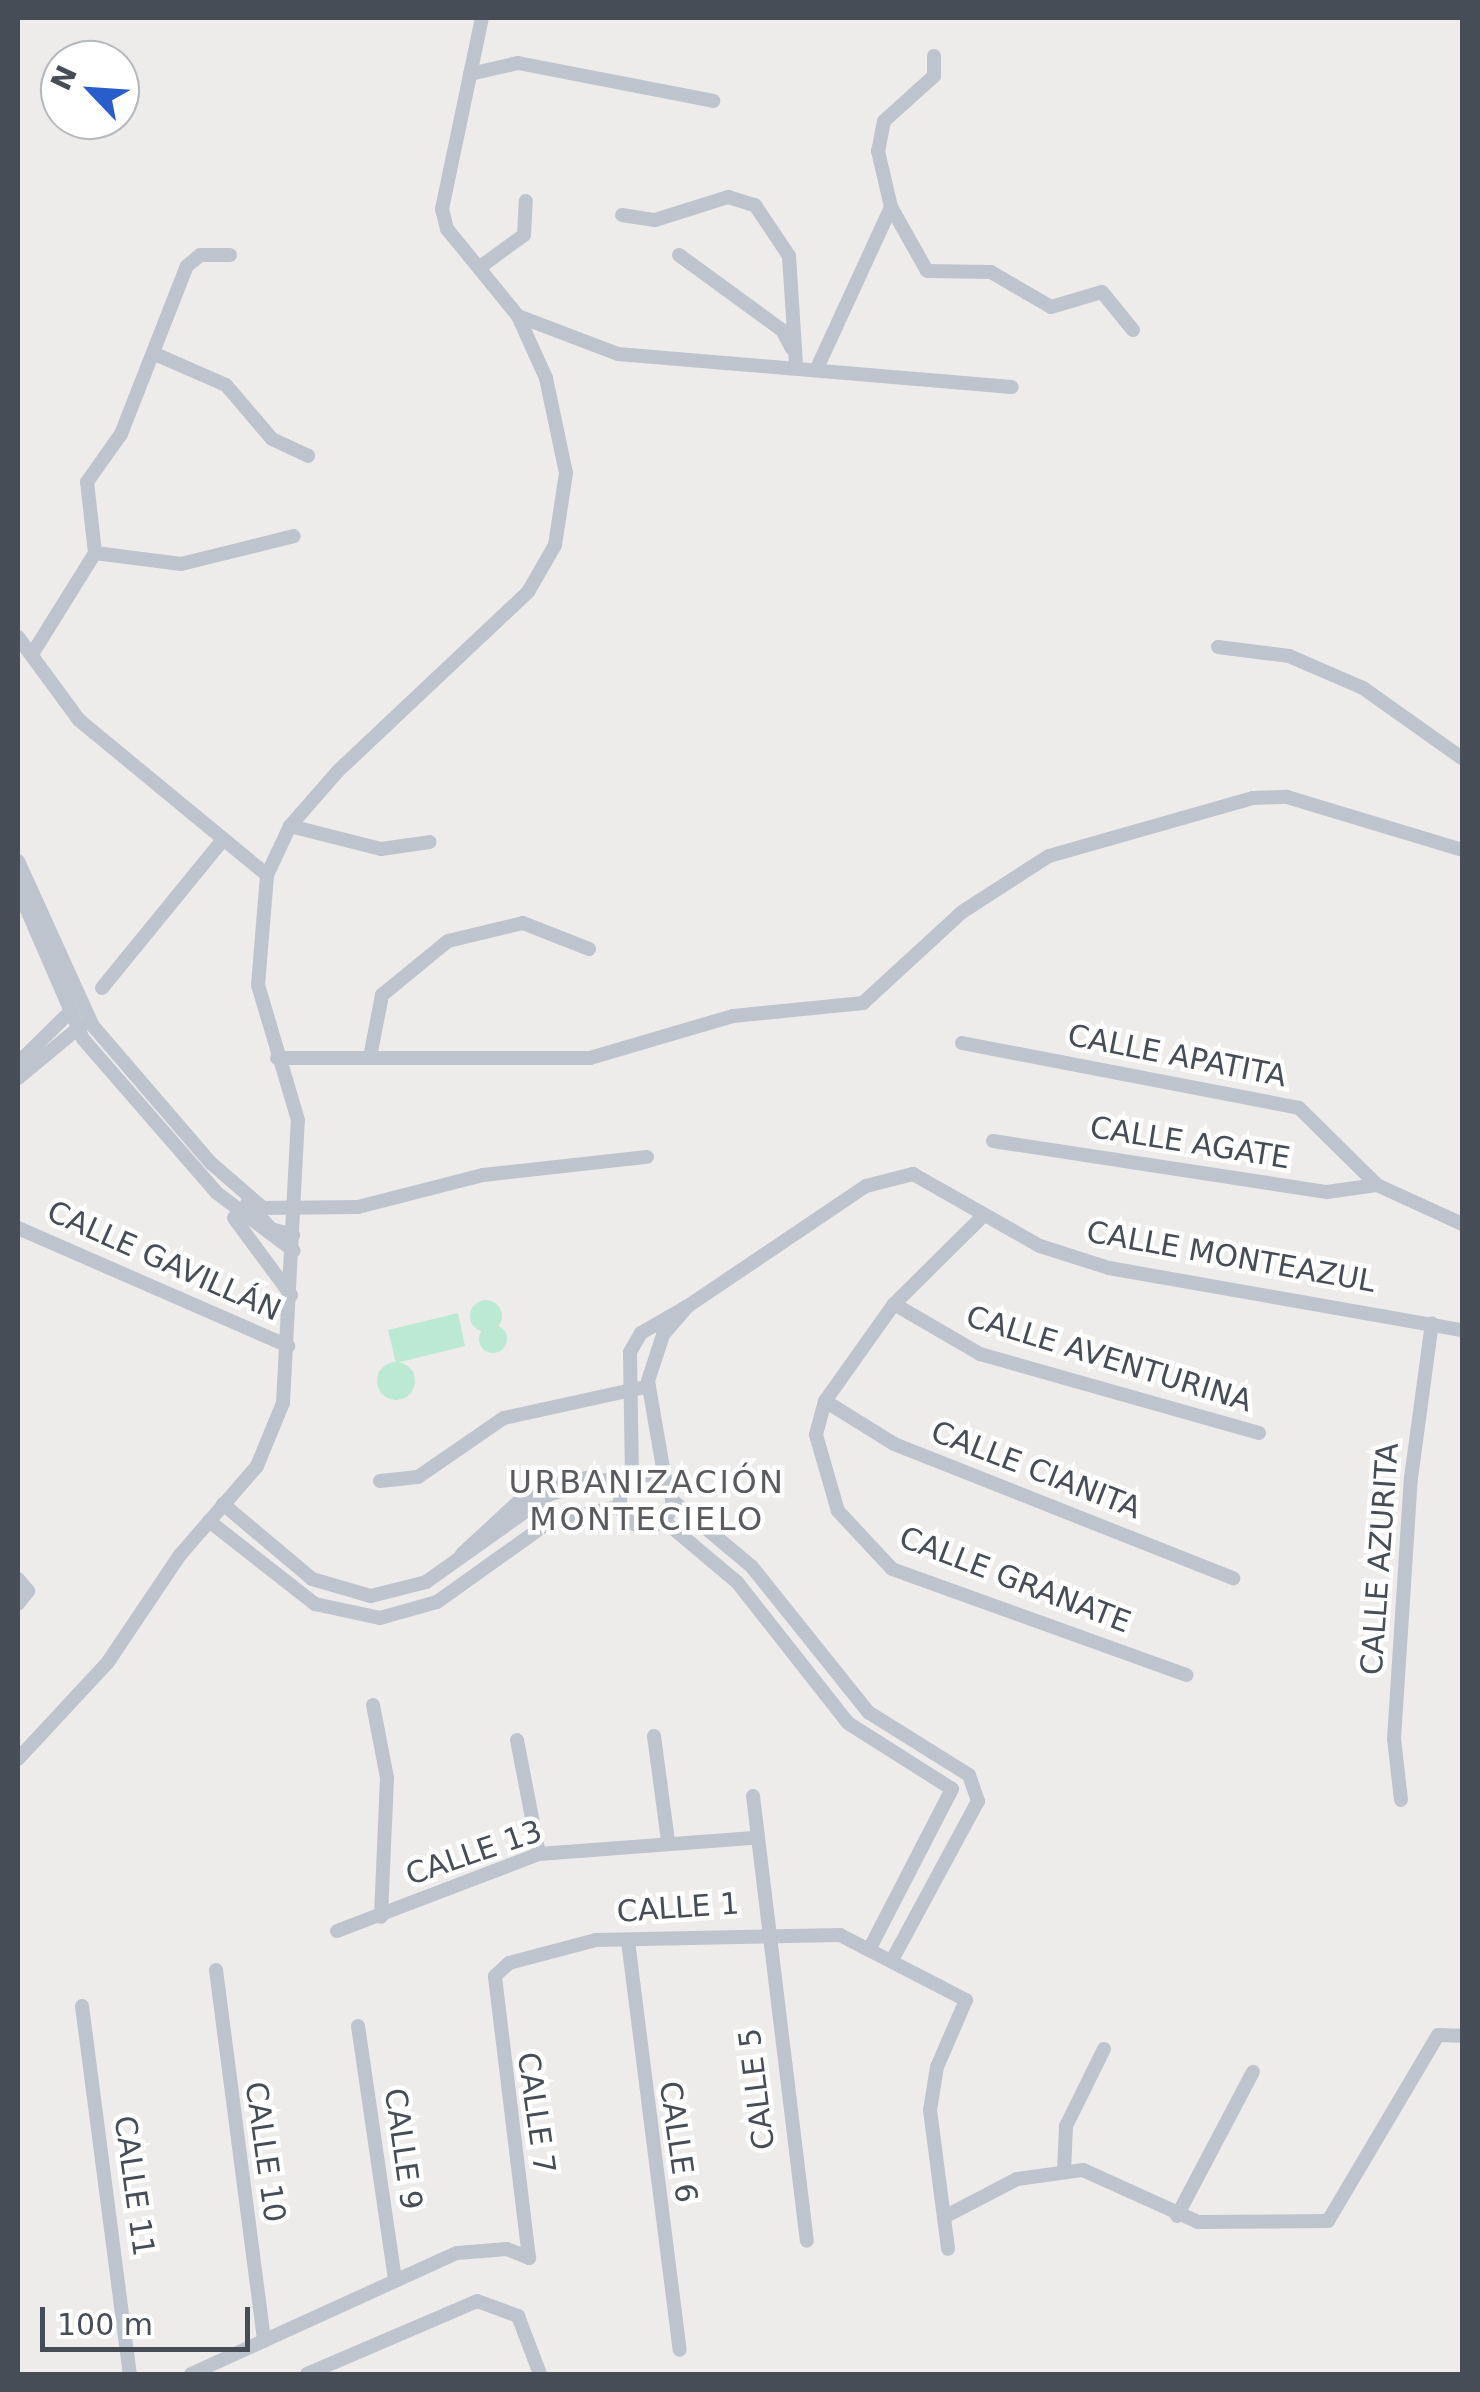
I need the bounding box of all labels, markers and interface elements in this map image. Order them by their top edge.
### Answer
north arrow [40,40,140,140]
text: N [44,60,84,96]
street label: CALLE APATITA [1065,1017,1289,1095]
street label: CALLE AGATE [1087,1109,1293,1177]
street label: CALLE GAVILLÁN [42,1193,286,1329]
street label: CALLE MONTEAZUL [1084,1214,1378,1300]
street label: CALLE AVENTURINA [962,1298,1256,1420]
street label: CALLE CIANITA [926,1414,1146,1526]
street label: CALLE AZURITA [1354,1442,1406,1676]
district label: URBANIZACIÓN MONTECIELO [508,1464,786,1539]
street label: CALLE GRANATE [894,1519,1136,1641]
street label: CALLE 13 [401,1813,547,1893]
street label: CALLE 1 [616,1886,740,1930]
street label: CALLE 5 [732,2026,782,2152]
street label: CALLE 7 [510,2050,562,2176]
street label: CALLE 10 [237,2079,293,2225]
street label: CALLE 6 [652,2079,704,2205]
street label: CALLE 9 [377,2086,429,2212]
street label: CALLE 11 [106,2113,162,2259]
scale bar [45,2287,255,2349]
text: 100 m [57,2307,153,2342]

